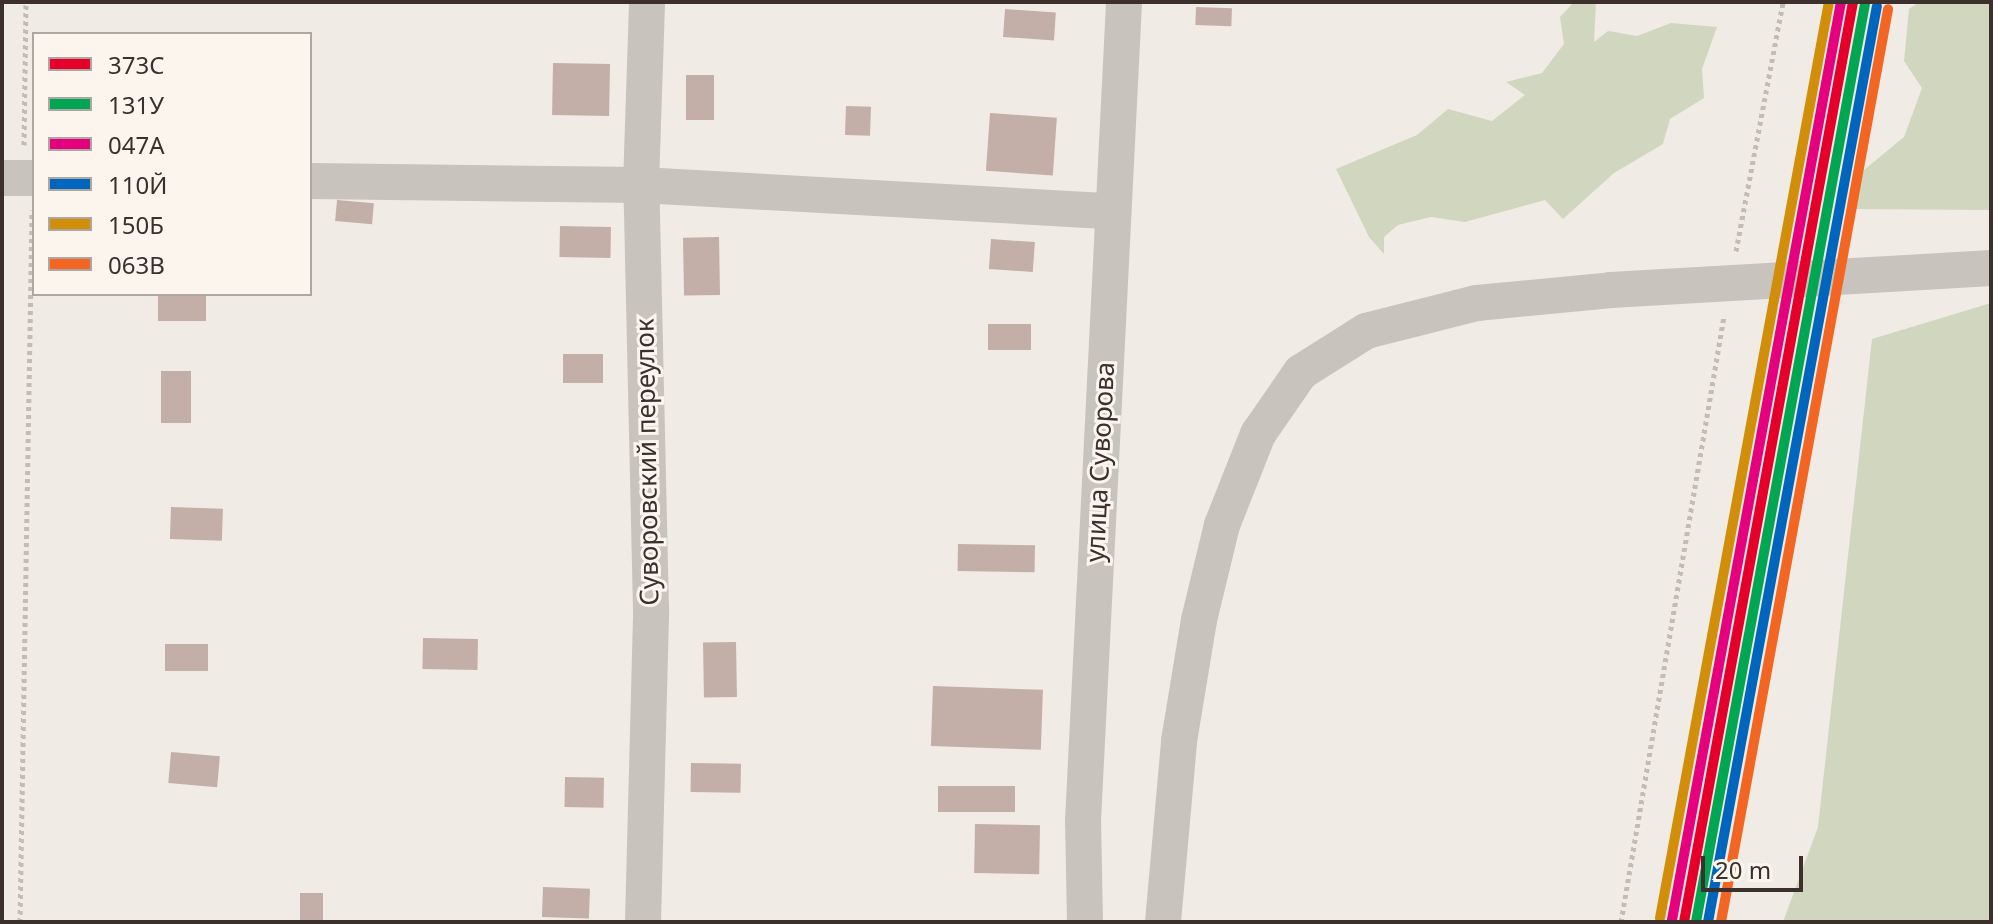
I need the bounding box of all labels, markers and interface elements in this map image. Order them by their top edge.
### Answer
legend [32,32,312,296]
text: 373C [108,48,164,81]
text: 131У [108,88,164,121]
text: 047А [108,128,165,161]
text: 110Й [108,168,167,201]
text: 150Б [108,208,164,241]
text: 063В [108,248,165,281]
street label: Суворовский переулок [629,318,665,606]
street label: улица Суворова [1079,361,1121,563]
scale bar [1705,840,1807,890]
text: 20 m [1715,853,1771,886]

